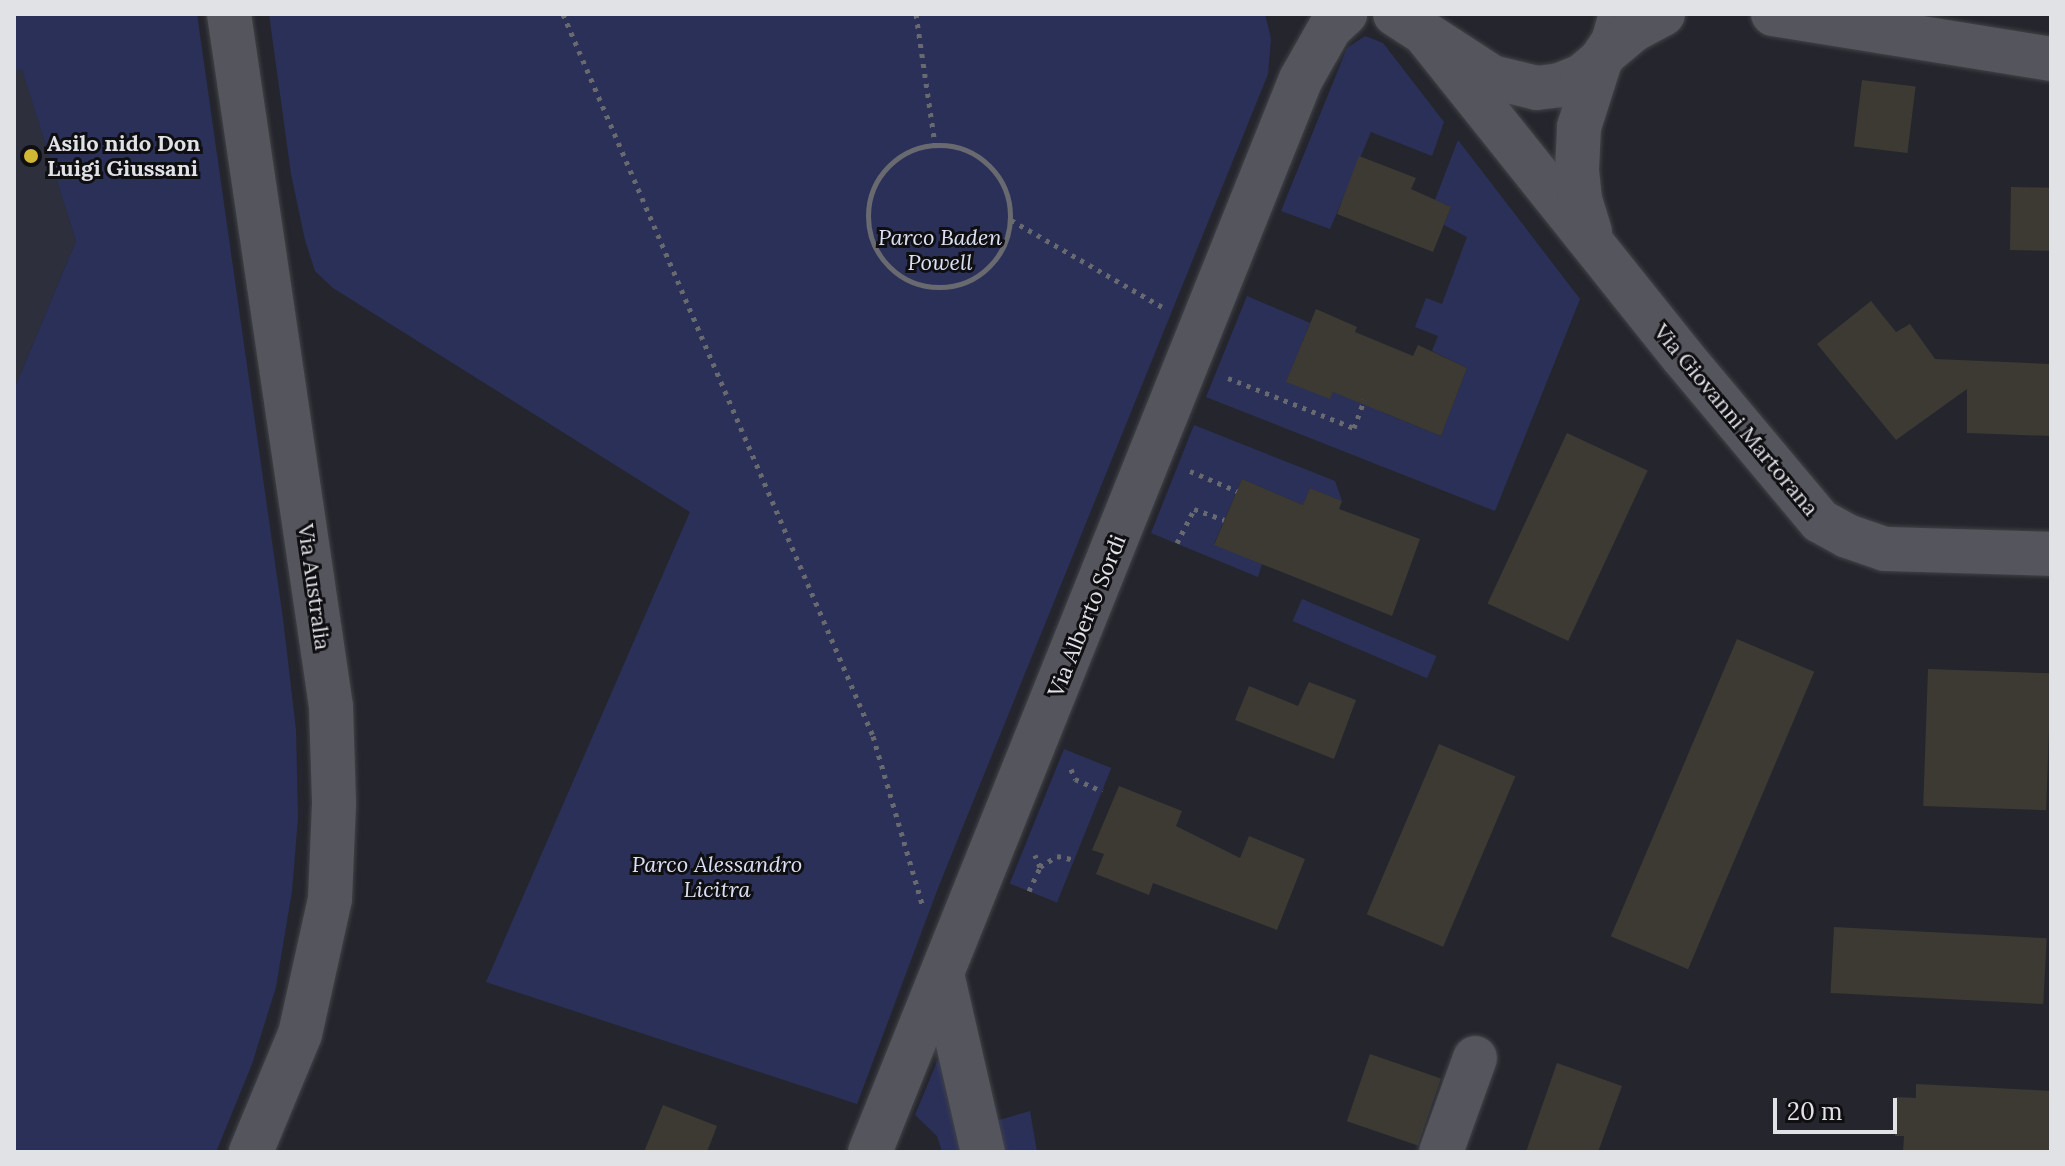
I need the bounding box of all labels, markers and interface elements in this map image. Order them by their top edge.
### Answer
place label: Asilo nido Don Luigi Giussani [47,130,200,182]
marker: Asilo nido Don Luigi Giussani [22,147,40,165]
park label: Parco Baden Powell [878,224,1002,276]
street label: Via Giovanni Martorana [1648,319,1824,521]
street label: Via Australia [292,522,336,652]
street label: Via Alberto Sordi [1042,531,1132,701]
park label: Parco Alessandro Licitra [632,851,802,902]
scale bar [1777,1082,1901,1132]
text: 20 m [1787,1096,1843,1127]

